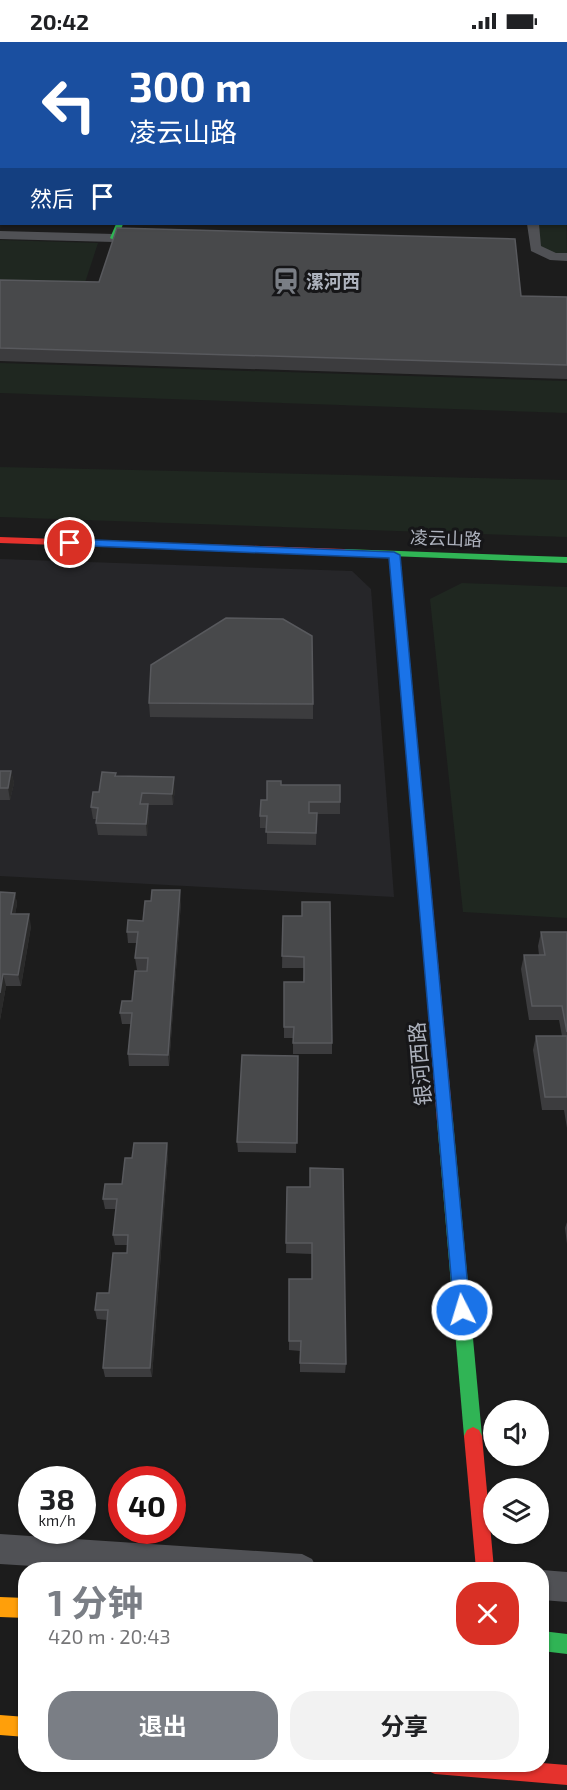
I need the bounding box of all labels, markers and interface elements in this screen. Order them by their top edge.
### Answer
text: 20:42 [30,8,89,34]
text: 300 m [129,60,252,110]
icon: left [30,66,108,144]
text: 凌云山路 [129,115,237,147]
icon: arrive [86,180,119,213]
text: 然后 [30,185,74,211]
station icon: 漯河西 [271,266,301,296]
place label: 漯河西 [306,270,360,292]
pin [44,517,95,568]
icon: arrive [53,526,86,559]
street label: 凌云山路 [410,526,482,550]
street label: 银河西路 [403,1021,435,1107]
position arrow [430,1278,494,1342]
map controls [483,1400,549,1544]
button: sound [483,1400,549,1466]
speed limit sign: 40 [108,1466,186,1544]
button: layers [483,1478,549,1544]
text: 38 [39,1480,75,1516]
text: km/h [38,1511,76,1529]
text: 1 分钟 [48,1580,143,1623]
button: close [456,1582,519,1645]
text: 420 m · 20:43 [48,1624,171,1648]
button: 退出 [48,1691,278,1760]
button: 分享 [290,1691,519,1760]

